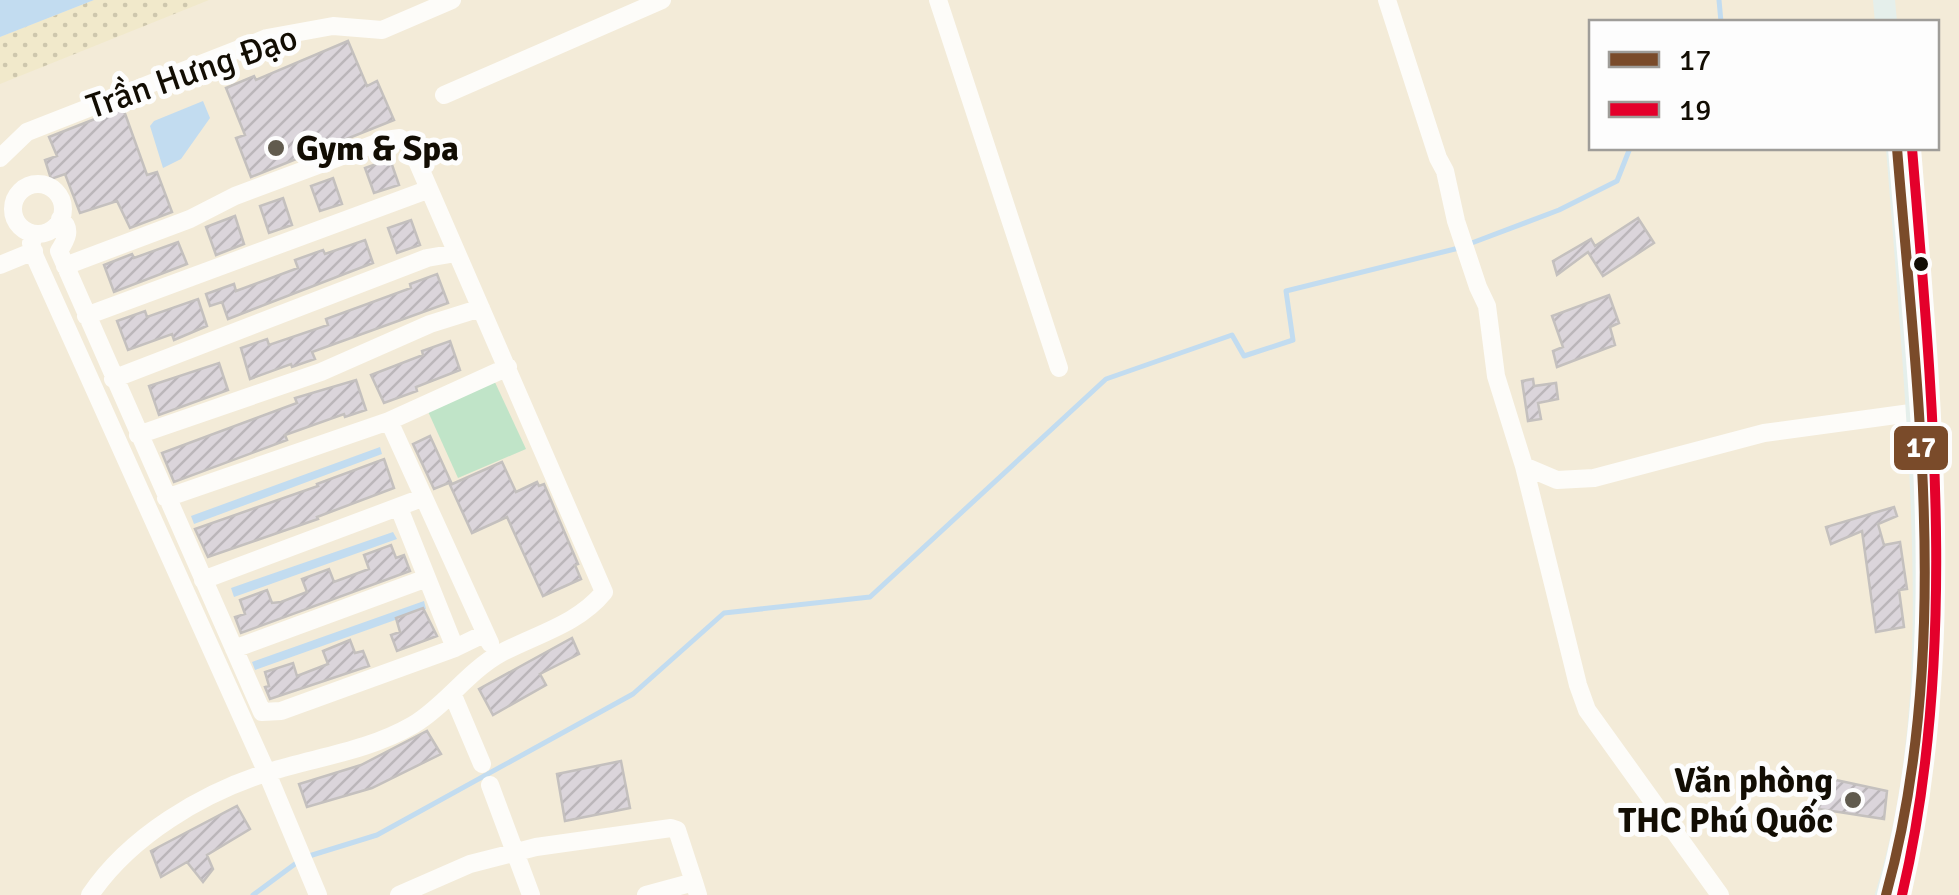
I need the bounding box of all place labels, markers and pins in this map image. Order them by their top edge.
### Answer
place label: Gym & Spa [296,127,459,170]
marker: Gym & Spa [265,137,287,159]
unlabelled marker [1911,254,1931,274]
place label: Văn phòng THC Phú Quốc [1618,759,1833,842]
marker: Văn phòng THC Phú Quốc [1842,789,1864,811]

